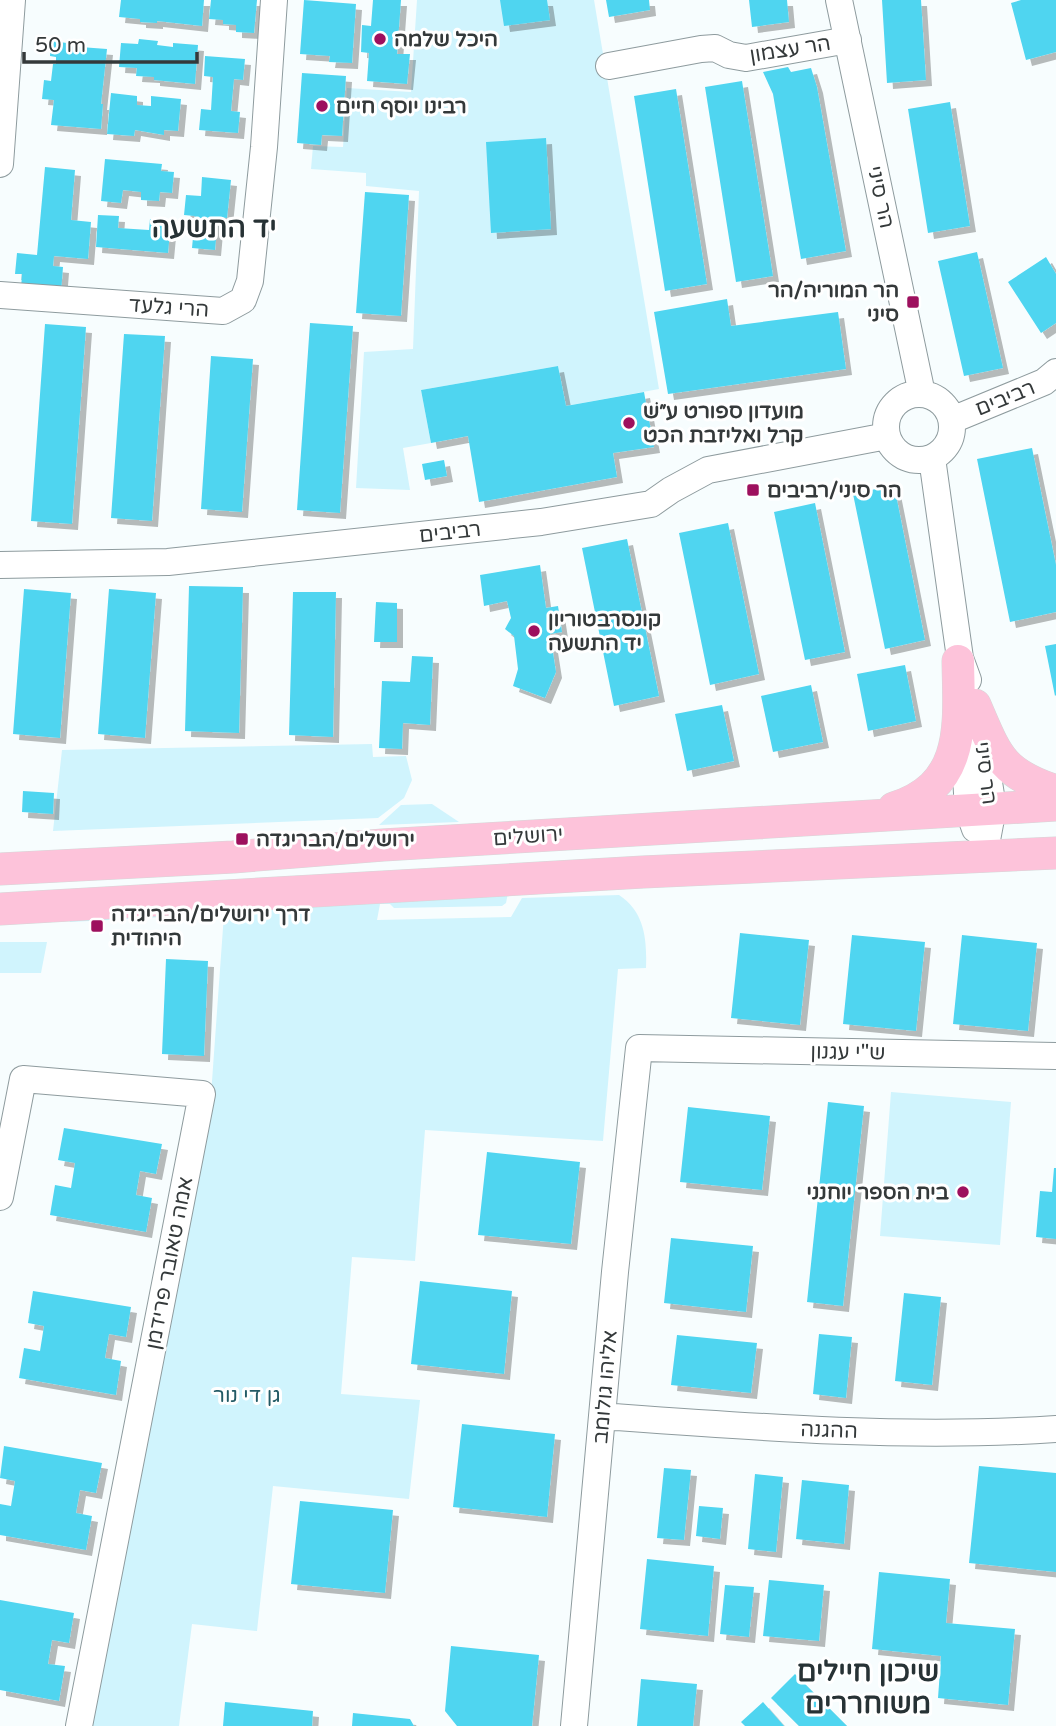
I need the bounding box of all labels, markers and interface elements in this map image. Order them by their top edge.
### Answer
scale bar [24,21,198,65]
place label: היכל שלמה [394,27,498,52]
marker: היכל שלמה [372,31,388,47]
street label: הר עצמון [748,31,832,68]
text: 50 m [35,33,86,58]
place label: רבינו יוסף חיים [336,94,467,119]
marker: רבינו יוסף חיים [314,98,330,114]
street label: הר סיני [862,164,899,231]
district label: יד התשעה [151,211,277,245]
place label: הר המוריה/הר סיני [768,278,899,327]
street label: הרי גלעד [128,292,210,323]
marker: הר המוריה/הר סיני [905,294,921,310]
street label: רביבים [972,375,1039,422]
place label: מועדון ספורט ע״שׁ קרל ואליזבת הכט [643,399,804,448]
marker: מועדון ספורט ע״שׁ קרל ואליזבת הכט [621,415,637,431]
place label: הר סיני/רביבים [767,478,902,503]
marker: הר סיני/רביבים [745,482,761,498]
street label: רביבים [418,517,482,548]
place label: קונסרבטוריון יד התשעה [548,607,661,656]
marker: קונסרבטוריון יד התשעה [526,623,542,639]
street label: הר סיני [969,740,1002,806]
street label: ירושלים [492,822,564,851]
place label: ירושלים/הבריגדה [256,827,415,852]
marker: ירושלים/הבריגדה [234,831,250,847]
place label: דרך ירושלים/הבריגדה היהודית [111,902,311,951]
marker: דרך ירושלים/הבריגדה היהודית [89,918,105,934]
street label: ש"י עגנון [810,1039,886,1066]
street label: אמה טאובר פרידמן [140,1175,199,1352]
place label: בית הספר יוחנני [807,1180,950,1205]
marker: בית הספר יוחנני [955,1184,971,1200]
street label: אליהו גולומב [588,1329,623,1445]
park label: גן די נור [213,1383,281,1408]
street label: ההגנה [800,1417,858,1444]
district label: שיכון חיילים משוחררים [797,1655,939,1721]

